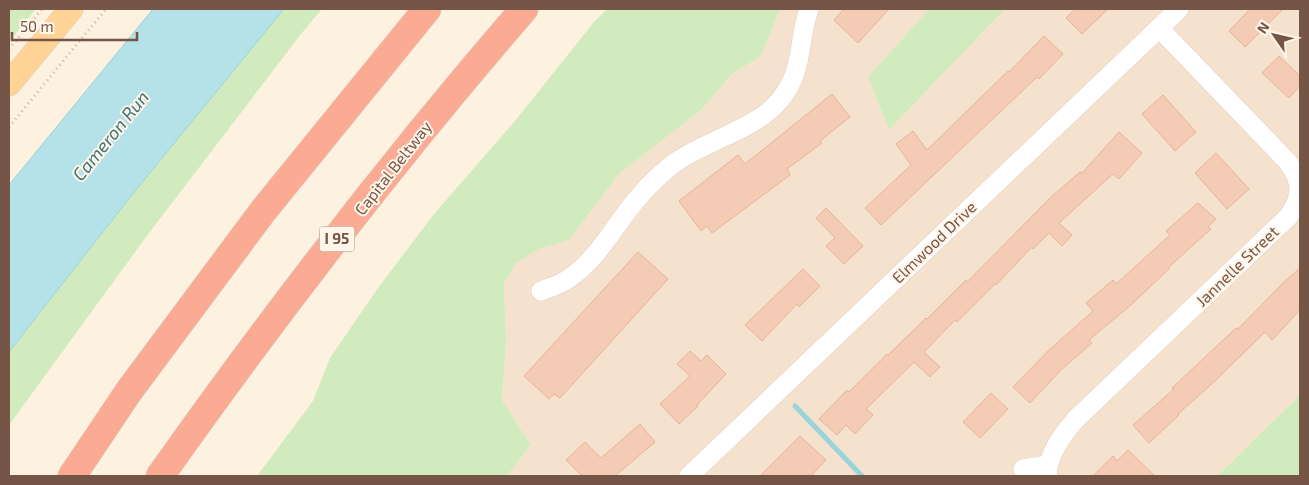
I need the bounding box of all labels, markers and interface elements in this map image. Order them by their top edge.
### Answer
scale bar [12,10,138,42]
north arrow [1249,10,1299,60]
text: 50 m [20,17,54,35]
text: N [1253,19,1273,36]
water label: Cameron Run [67,86,153,185]
street label: Capital Beltway [350,117,435,218]
street label: Elmwood Drive [888,197,980,287]
street label: Jannelle Street [1191,221,1282,310]
road number: I 95 [320,226,354,252]

